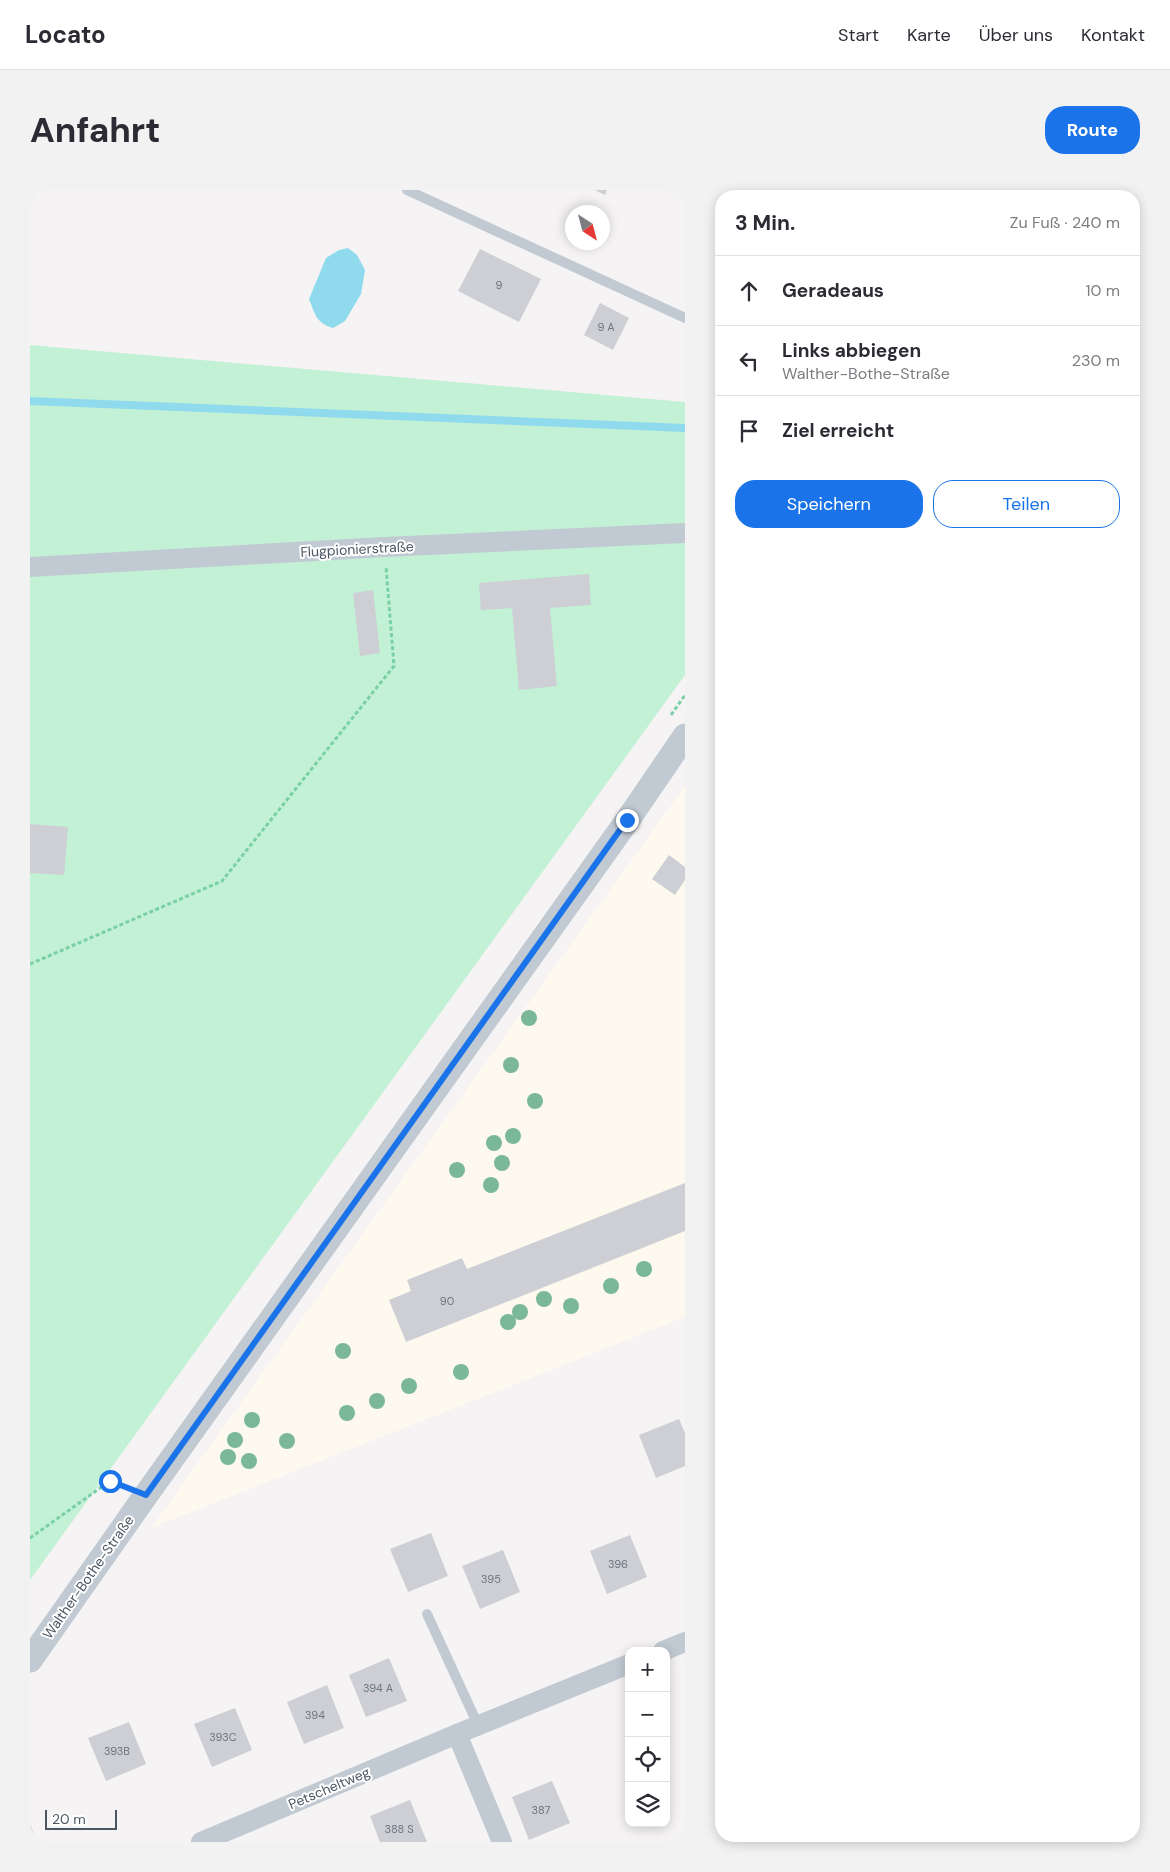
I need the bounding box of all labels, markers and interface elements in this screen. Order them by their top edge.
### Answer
text: Locato [25,19,106,50]
text: Start [838,23,879,47]
text: Karte [907,23,951,47]
text: Über uns [979,23,1053,47]
text: Kontakt [1081,23,1145,47]
button: Route [1045,106,1140,154]
text: Anfahrt [30,107,160,153]
north arrow [565,205,610,250]
text: 3 Min. [735,209,795,237]
text: Zu Fuß · 240 m [1010,212,1120,233]
icon: ahead [735,277,763,305]
house number: 9 [496,278,503,292]
text: Geradeaus [782,278,884,303]
text: 10 m [1086,280,1120,301]
house number: 9 A [597,320,615,334]
text: Links abbiegen [782,338,921,363]
icon: left [735,347,763,375]
text: 230 m [1072,350,1120,371]
text: Walther-Bothe-Straße [782,363,950,384]
icon: arrive [735,417,763,445]
text: Ziel erreicht [782,418,894,443]
button: Speichern [735,480,923,528]
button: Teilen [933,480,1120,528]
street label: Flugpionierstraße [300,537,414,561]
route end [616,809,639,832]
house number: 90 [440,1294,454,1308]
route start [99,1470,122,1493]
street label: Walther-Bothe-Straße [39,1512,137,1642]
house number: 396 [608,1557,628,1571]
house number: 395 [481,1572,501,1586]
map controls [625,1647,670,1827]
button: + [625,1647,670,1692]
house number: 394 A [363,1681,393,1695]
button: − [625,1692,670,1737]
house number: 394 [305,1708,325,1722]
house number: 393C [209,1730,237,1744]
button: locate [625,1737,670,1782]
house number: 393B [104,1744,130,1758]
street label: Petscheltweg [286,1763,373,1813]
button: layers [625,1782,670,1827]
house number: 387 [532,1803,551,1817]
scale bar [45,1807,118,1830]
text: 20 m [52,1810,86,1828]
house number: 388 S [384,1822,414,1836]

